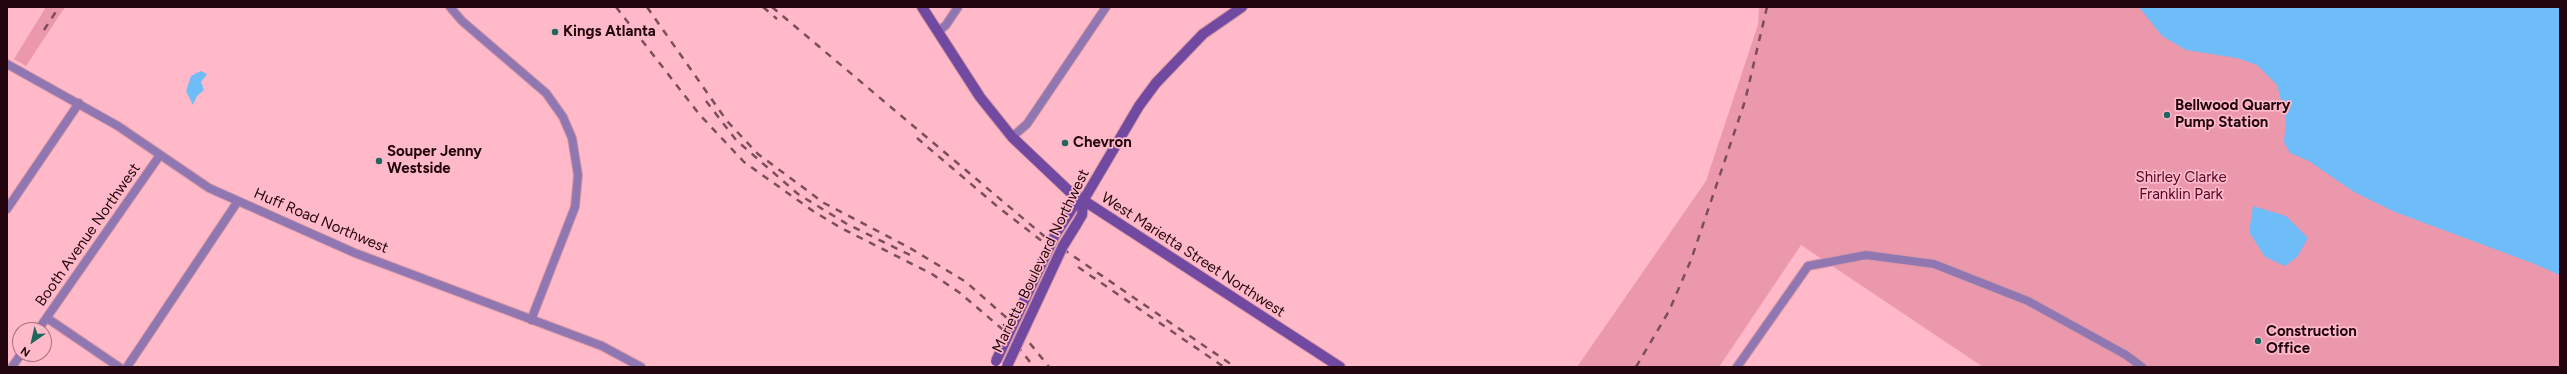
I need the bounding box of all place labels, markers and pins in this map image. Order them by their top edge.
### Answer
place label: Kings Atlanta [563,23,656,41]
marker: Kings Atlanta [550,27,560,37]
place label: Bellwood Quarry Pump Station [2175,97,2290,132]
marker: Bellwood Quarry Pump Station [2162,110,2172,120]
place label: Chevron [1073,134,1132,152]
marker: Chevron [1060,138,1070,148]
place label: Souper Jenny Westside [387,143,482,178]
marker: Souper Jenny Westside [374,156,384,166]
place label: Construction Office [2266,323,2357,358]
marker: Construction Office [2253,336,2263,346]

